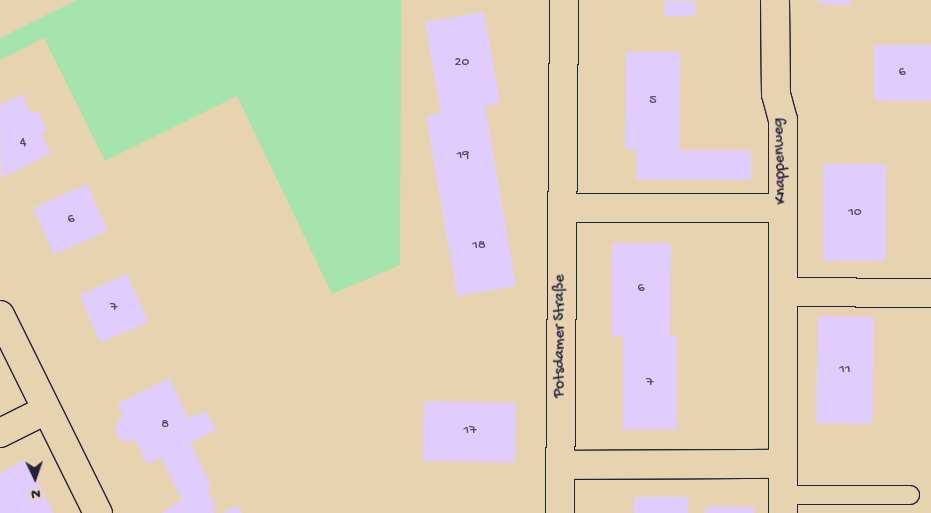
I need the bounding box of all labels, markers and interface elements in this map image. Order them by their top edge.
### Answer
house number: 20 [455,55,469,71]
house number: 6 [898,65,906,81]
house number: 5 [649,93,657,109]
street label: Knappenweg [770,117,792,205]
house number: 4 [20,135,26,151]
house number: 19 [457,148,469,164]
house number: 10 [848,205,862,221]
house number: 6 [67,212,75,228]
house number: 18 [472,238,486,254]
street label: Potsdamer Straße [551,274,571,398]
house number: 6 [637,281,645,297]
house number: 7 [110,300,118,316]
house number: 11 [839,362,851,378]
house number: 7 [646,375,654,391]
house number: 8 [161,417,169,433]
house number: 17 [464,423,476,439]
north arrow [10,453,60,503]
text: N [31,485,41,502]

